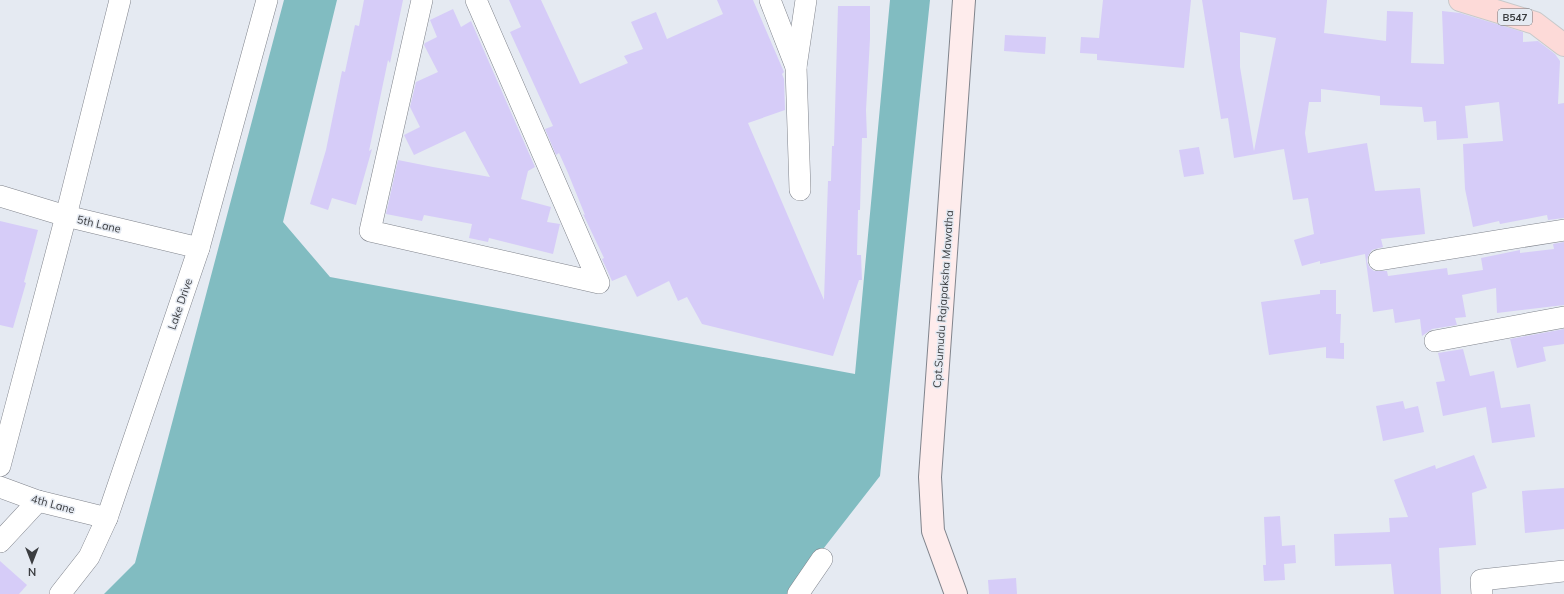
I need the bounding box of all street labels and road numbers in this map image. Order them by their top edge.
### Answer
road number: B547 [1498,9,1532,25]
street label: Cpt.Sumudu Rajapaksha Mawatha [930,210,956,388]
street label: 5th Lane [76,212,122,236]
street label: Lake Drive [165,276,195,332]
street label: 4th Lane [30,491,76,517]

